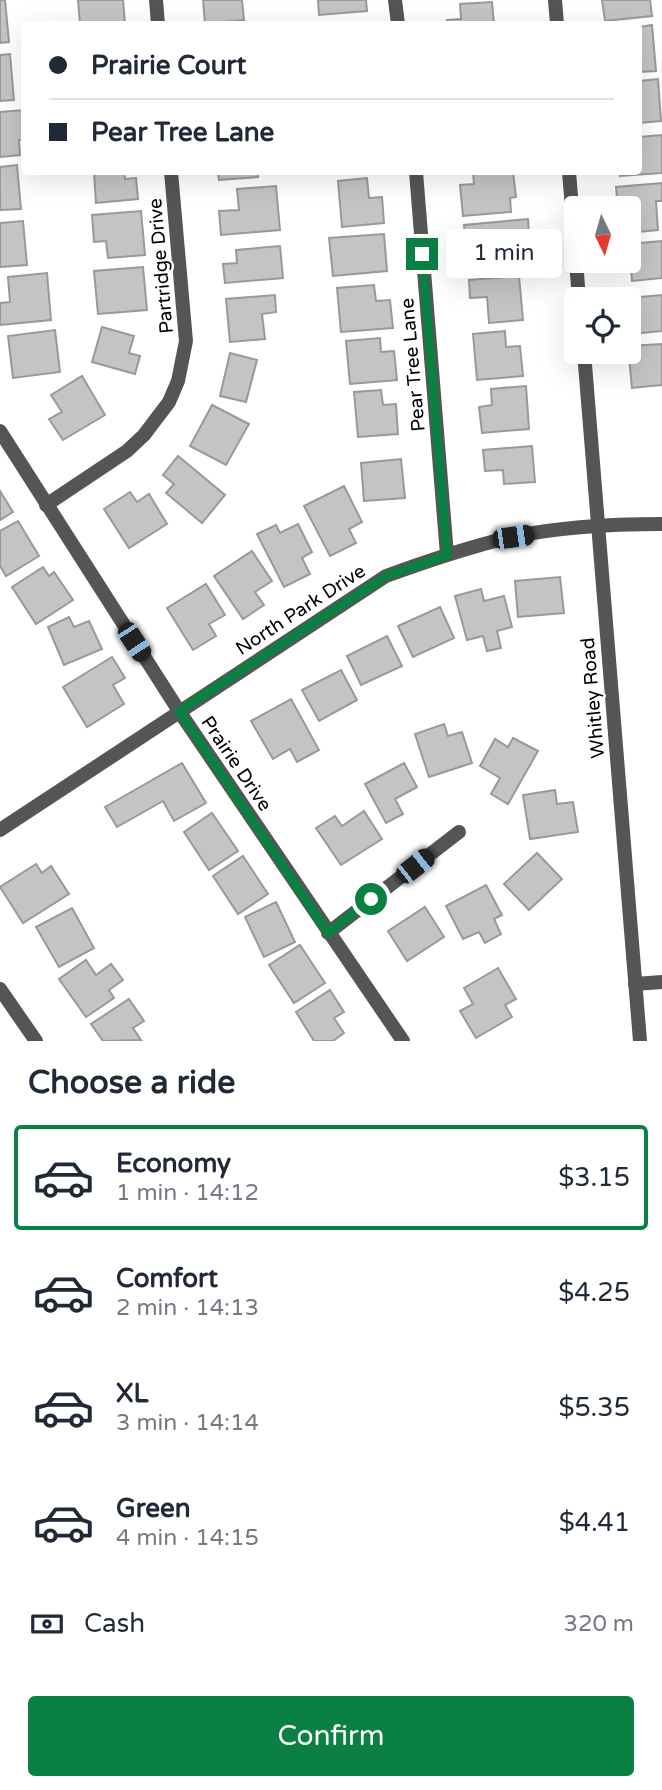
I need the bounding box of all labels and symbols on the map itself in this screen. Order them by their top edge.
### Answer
north arrow [564,196,640,273]
street label: Partridge Drive [144,197,178,335]
callout: 1 min [446,230,562,278]
route end [406,238,438,270]
street label: Pear Tree Lane [396,297,430,433]
car [491,524,536,550]
street label: North Park Drive [232,560,369,660]
car [114,619,155,665]
street label: Whitley Road [577,637,609,759]
street label: Prairie Drive [196,712,276,815]
car [392,845,439,887]
route start [355,883,387,915]

